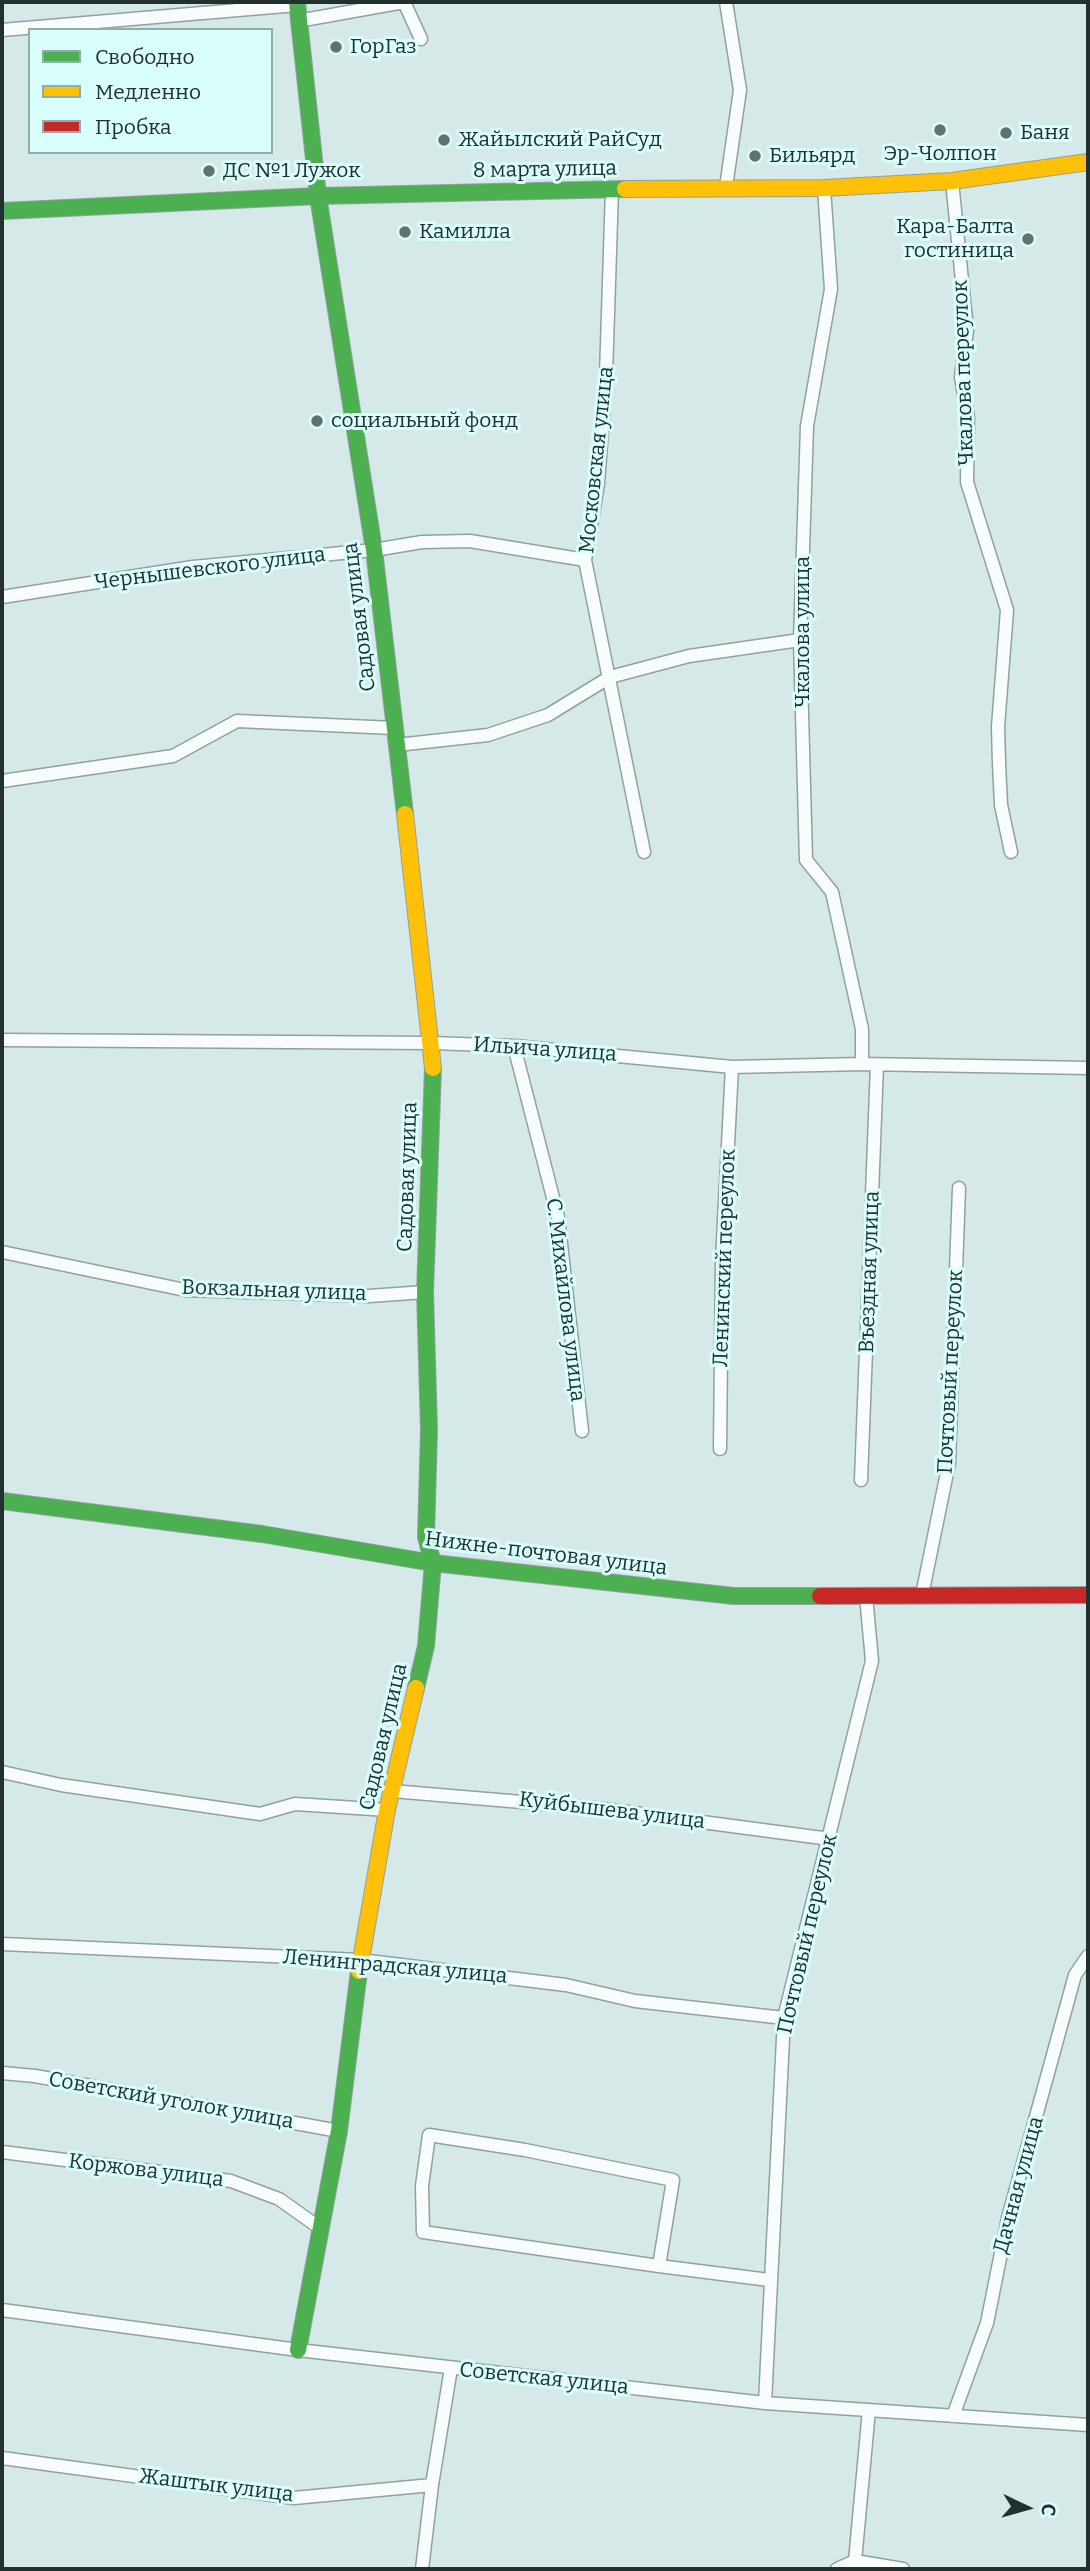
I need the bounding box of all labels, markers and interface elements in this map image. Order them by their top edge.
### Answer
legend [28,28,273,154]
place label: ГорГаз [350,34,417,60]
marker: ГорГаз [328,39,344,55]
text: Свободно [95,44,195,70]
text: Медленно [95,79,201,105]
text: Пробка [95,114,172,140]
place label: Баня [1020,120,1070,146]
marker: Эр-Чолпон [932,122,948,138]
marker: Баня [998,125,1014,141]
place label: Жайылский РайСуд [458,127,662,153]
marker: Жайылский РайСуд [436,132,452,148]
place label: Эр-Чолпон [883,141,997,167]
place label: Бильярд [769,143,855,169]
marker: Бильярд [747,148,763,164]
street label: 8 марта улица [473,156,617,184]
place label: ДС №1 Лужок [223,158,361,184]
marker: ДС №1 Лужок [201,163,217,179]
place label: Кара-Балта гостиница [896,214,1014,264]
place label: Камилла [419,219,511,245]
marker: Камилла [397,224,413,240]
marker: Кара-Балта гостиница [1020,231,1036,247]
street label: Чкалова переулок [948,280,980,466]
street label: Московская улица [575,365,619,555]
place label: социальный фонд [331,408,518,434]
marker: социальный фонд [309,413,325,429]
street label: Садовая улица [338,541,382,693]
street label: Чернышевского улица [93,542,327,596]
street label: Чкалова улица [790,556,816,708]
street label: Ильича улица [472,1032,618,1068]
street label: Садовая улица [393,1101,423,1253]
street label: Ленинский переулок [709,1149,741,1367]
street label: Въездная улица [855,1190,885,1354]
street label: С. Михайлова улица [540,1197,590,1403]
street label: Почтовый переулок [933,1269,969,1475]
street label: Вокзальная улица [181,1275,367,1307]
street label: Нижне-почтовая улица [423,1527,669,1581]
street label: Садовая улица [355,1661,413,1813]
street label: Куйбышева улица [517,1787,707,1835]
street label: Почтовый переулок [773,1832,843,2036]
street label: Ленинградская улица [282,1945,508,1989]
street label: Советский уголок улица [47,2067,295,2135]
street label: Дачная улица [989,2114,1049,2256]
street label: Коржова улица [67,2149,225,2193]
street label: Советская улица [458,2358,630,2400]
street label: Жаштык улица [137,2464,295,2508]
north arrow [992,2473,1062,2543]
text: С [1036,2503,1060,2517]

